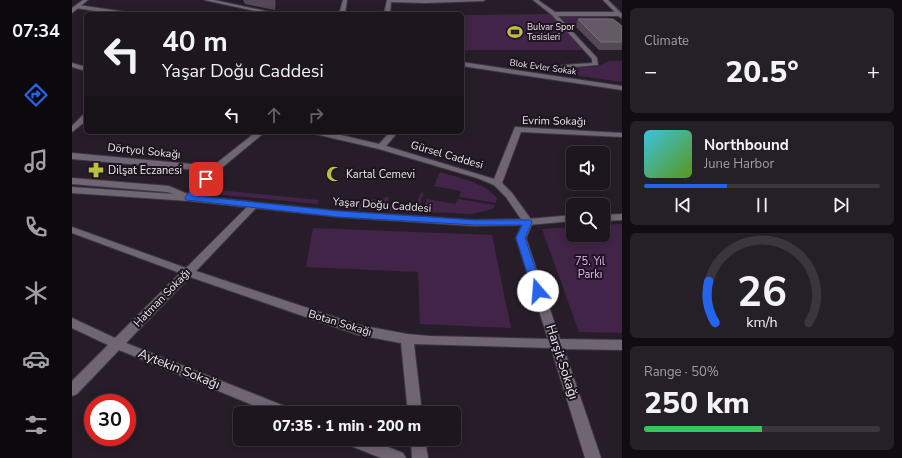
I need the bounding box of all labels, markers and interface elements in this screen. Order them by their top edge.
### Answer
text: 07:34 [12,19,60,43]
place label: Bulvar Spor Tesisleri [527,21,575,43]
text: 40 m [162,23,228,61]
sports icon: Bulvar Spor Tesisleri [506,23,524,41]
icon: left [96,28,148,80]
text: Climate [644,32,689,50]
text: 20.5° [725,52,799,93]
street label: Blok Evler Sokak [509,56,578,78]
text: − [644,57,657,87]
text: + [867,57,880,87]
text: Yaşar Doğu Caddesi [162,59,324,83]
icon: directions [22,81,50,109]
icon: left [221,104,243,126]
icon: ahead [263,104,285,126]
icon: right [305,104,327,126]
street label: Evrim Sokağı [522,113,586,129]
text: Northbound [704,135,789,155]
street label: Gürsel Caddesi [409,137,485,173]
street label: Dörtyol Sokağı [107,140,181,162]
map controls [566,146,610,242]
button: sound [566,146,610,190]
icon: music [22,147,50,175]
text: June Harbor [704,155,774,173]
pharmacy icon: Dilşat Eczanesi [87,161,105,179]
pin [189,162,223,196]
place label: Dilşat Eczanesi [108,163,182,178]
mosque icon: Kartal Cemevi [325,165,343,183]
place label: Kartal Cemevi [346,167,415,182]
icon: arrive [195,168,217,190]
street label: Yaşar Doğu Caddesi [331,194,432,216]
icon: previous [672,194,694,216]
icon: pause [751,194,773,216]
icon: next [830,194,852,216]
button: search [566,198,610,242]
icon: phone [22,213,50,241]
park label: 75. Yıl Parkı [575,254,606,282]
text: 26 [737,264,787,321]
street label: Hatman Sokağı [130,266,194,330]
position arrow [517,270,559,312]
icon: climate [22,279,50,307]
street label: Botan Sokağı [307,306,373,340]
text: km/h [746,313,778,332]
street label: Harşit Sokağı [541,322,583,402]
street label: Aytekin Sokağı [135,344,223,394]
icon: car [22,345,50,373]
text: Range · 50% [644,363,719,381]
text: 250 km [644,383,750,424]
speed limit sign: 30 [84,394,136,446]
icon: filters [22,411,50,439]
text: 07:35 · 1 min · 200 m [273,416,421,436]

